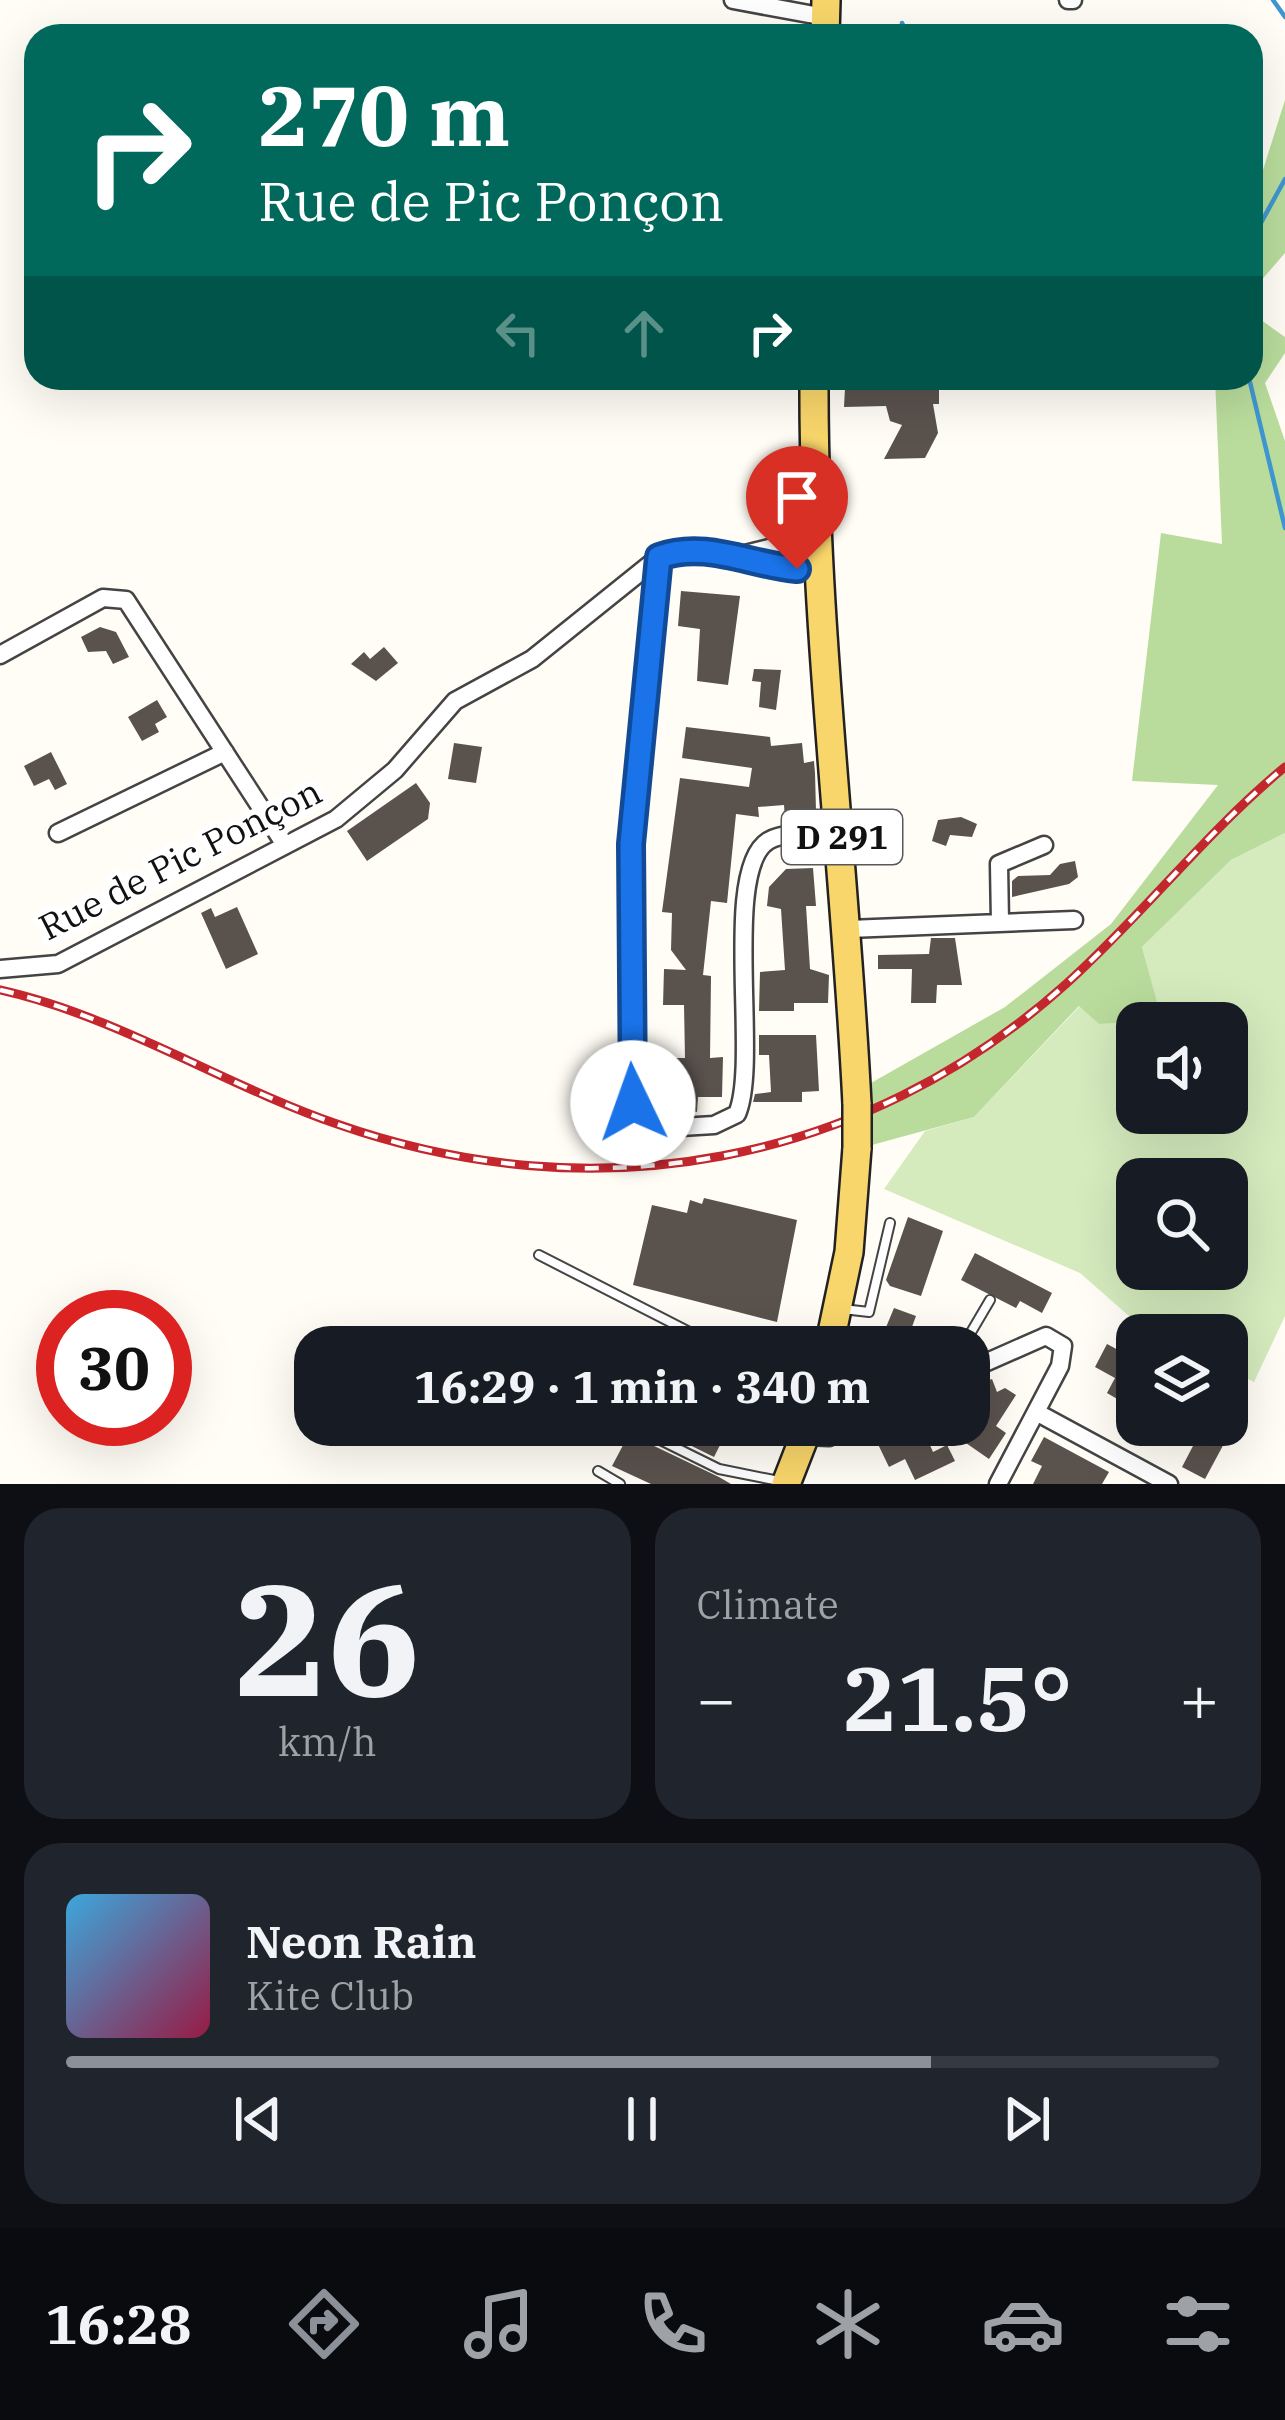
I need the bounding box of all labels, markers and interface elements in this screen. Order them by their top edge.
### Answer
text: 270 m [258,60,510,169]
icon: right [60,72,216,228]
text: Rue de Pic Ponçon [258,166,724,236]
icon: left [485,300,551,366]
icon: ahead [611,300,677,366]
icon: right [737,300,803,366]
pin [746,446,848,569]
icon: arrive [764,464,830,530]
street label: Rue de Pic Ponçon [31,767,329,950]
road number: D 291 [782,810,902,864]
map controls [1116,1002,1248,1446]
button: sound [1116,1002,1248,1134]
position arrow [570,1040,696,1166]
button: search [1116,1158,1248,1290]
speed limit sign: 30 [36,1290,192,1446]
button: layers [1116,1314,1248,1446]
text: 16:29 · 1 min · 340 m [414,1357,870,1415]
text: 26 [234,1536,421,1739]
text: Climate [697,1579,839,1630]
text: 21.5° [843,1639,1073,1756]
text: − [697,1655,736,1741]
text: + [1179,1655,1219,1741]
text: km/h [278,1716,377,1767]
text: Neon Rain [246,1912,476,1970]
text: Kite Club [246,1970,414,2021]
icon: previous [225,2086,291,2152]
icon: pause [609,2086,675,2152]
icon: next [994,2086,1060,2152]
icon: directions [282,2282,366,2366]
icon: music [457,2282,541,2366]
icon: phone [631,2282,715,2366]
icon: climate [806,2282,890,2366]
icon: car [981,2282,1065,2366]
icon: filters [1156,2282,1240,2366]
text: 16:28 [45,2289,191,2359]

